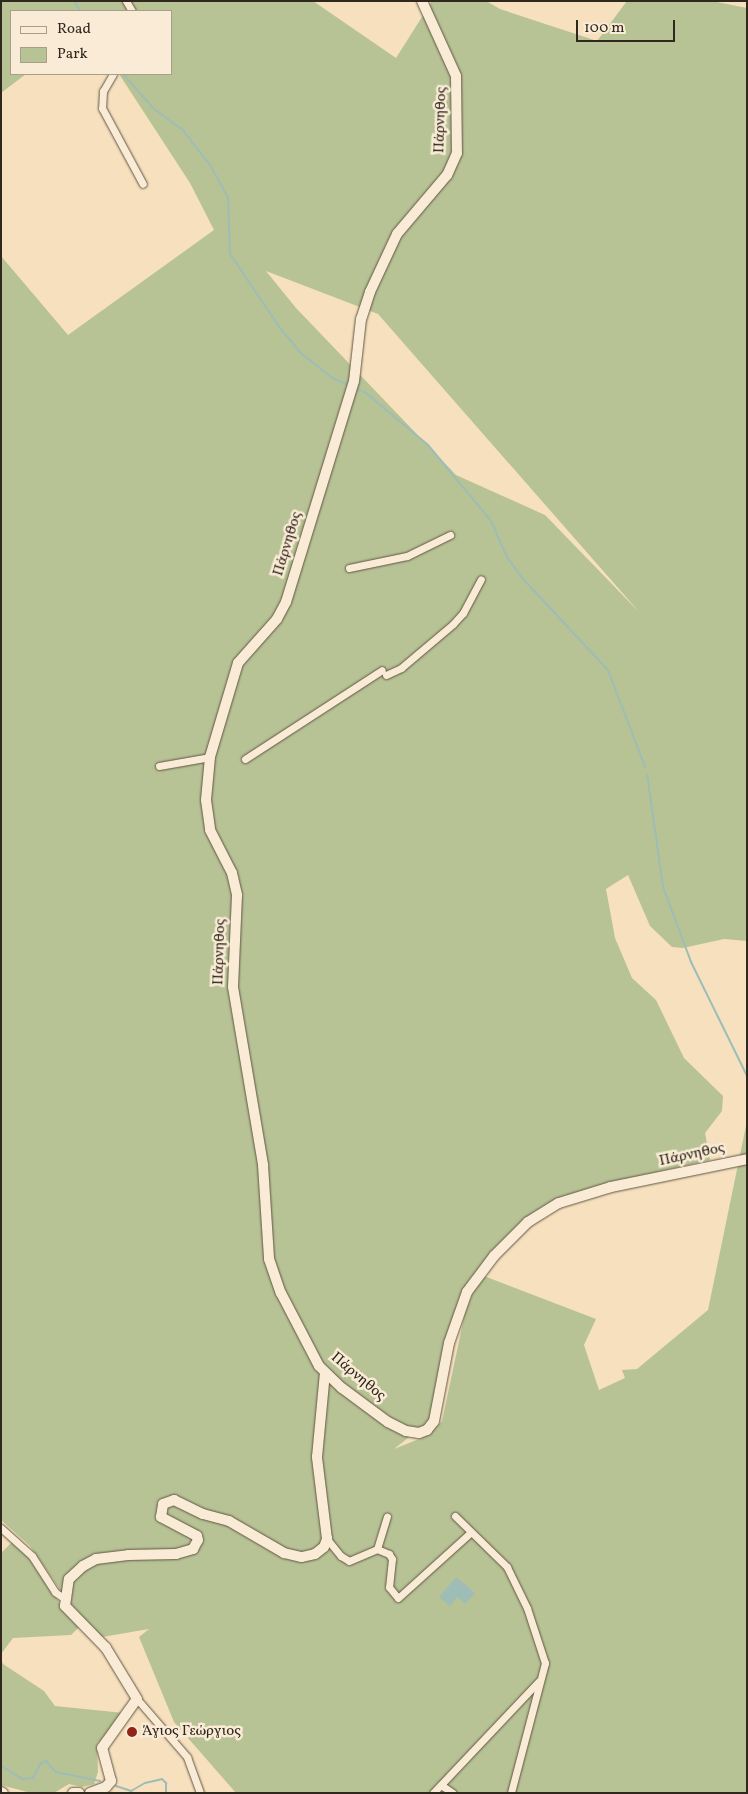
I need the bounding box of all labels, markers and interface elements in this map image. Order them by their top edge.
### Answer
legend [10,10,172,75]
scale bar [578,10,677,42]
text: 100 m [584,18,624,39]
text: Road [57,19,91,40]
text: Park [57,44,88,65]
street label: Πάρνηθος [431,86,451,154]
street label: Πάρνηθος [270,510,306,578]
street label: Πάρνηθος [210,918,230,986]
street label: Πάρνηθος [658,1139,726,1171]
street label: Πάρνηθος [327,1349,389,1405]
place label: Άγιος Γεώργιος [142,1723,241,1741]
marker: Άγιος Γεώργιος [126,1726,138,1738]

